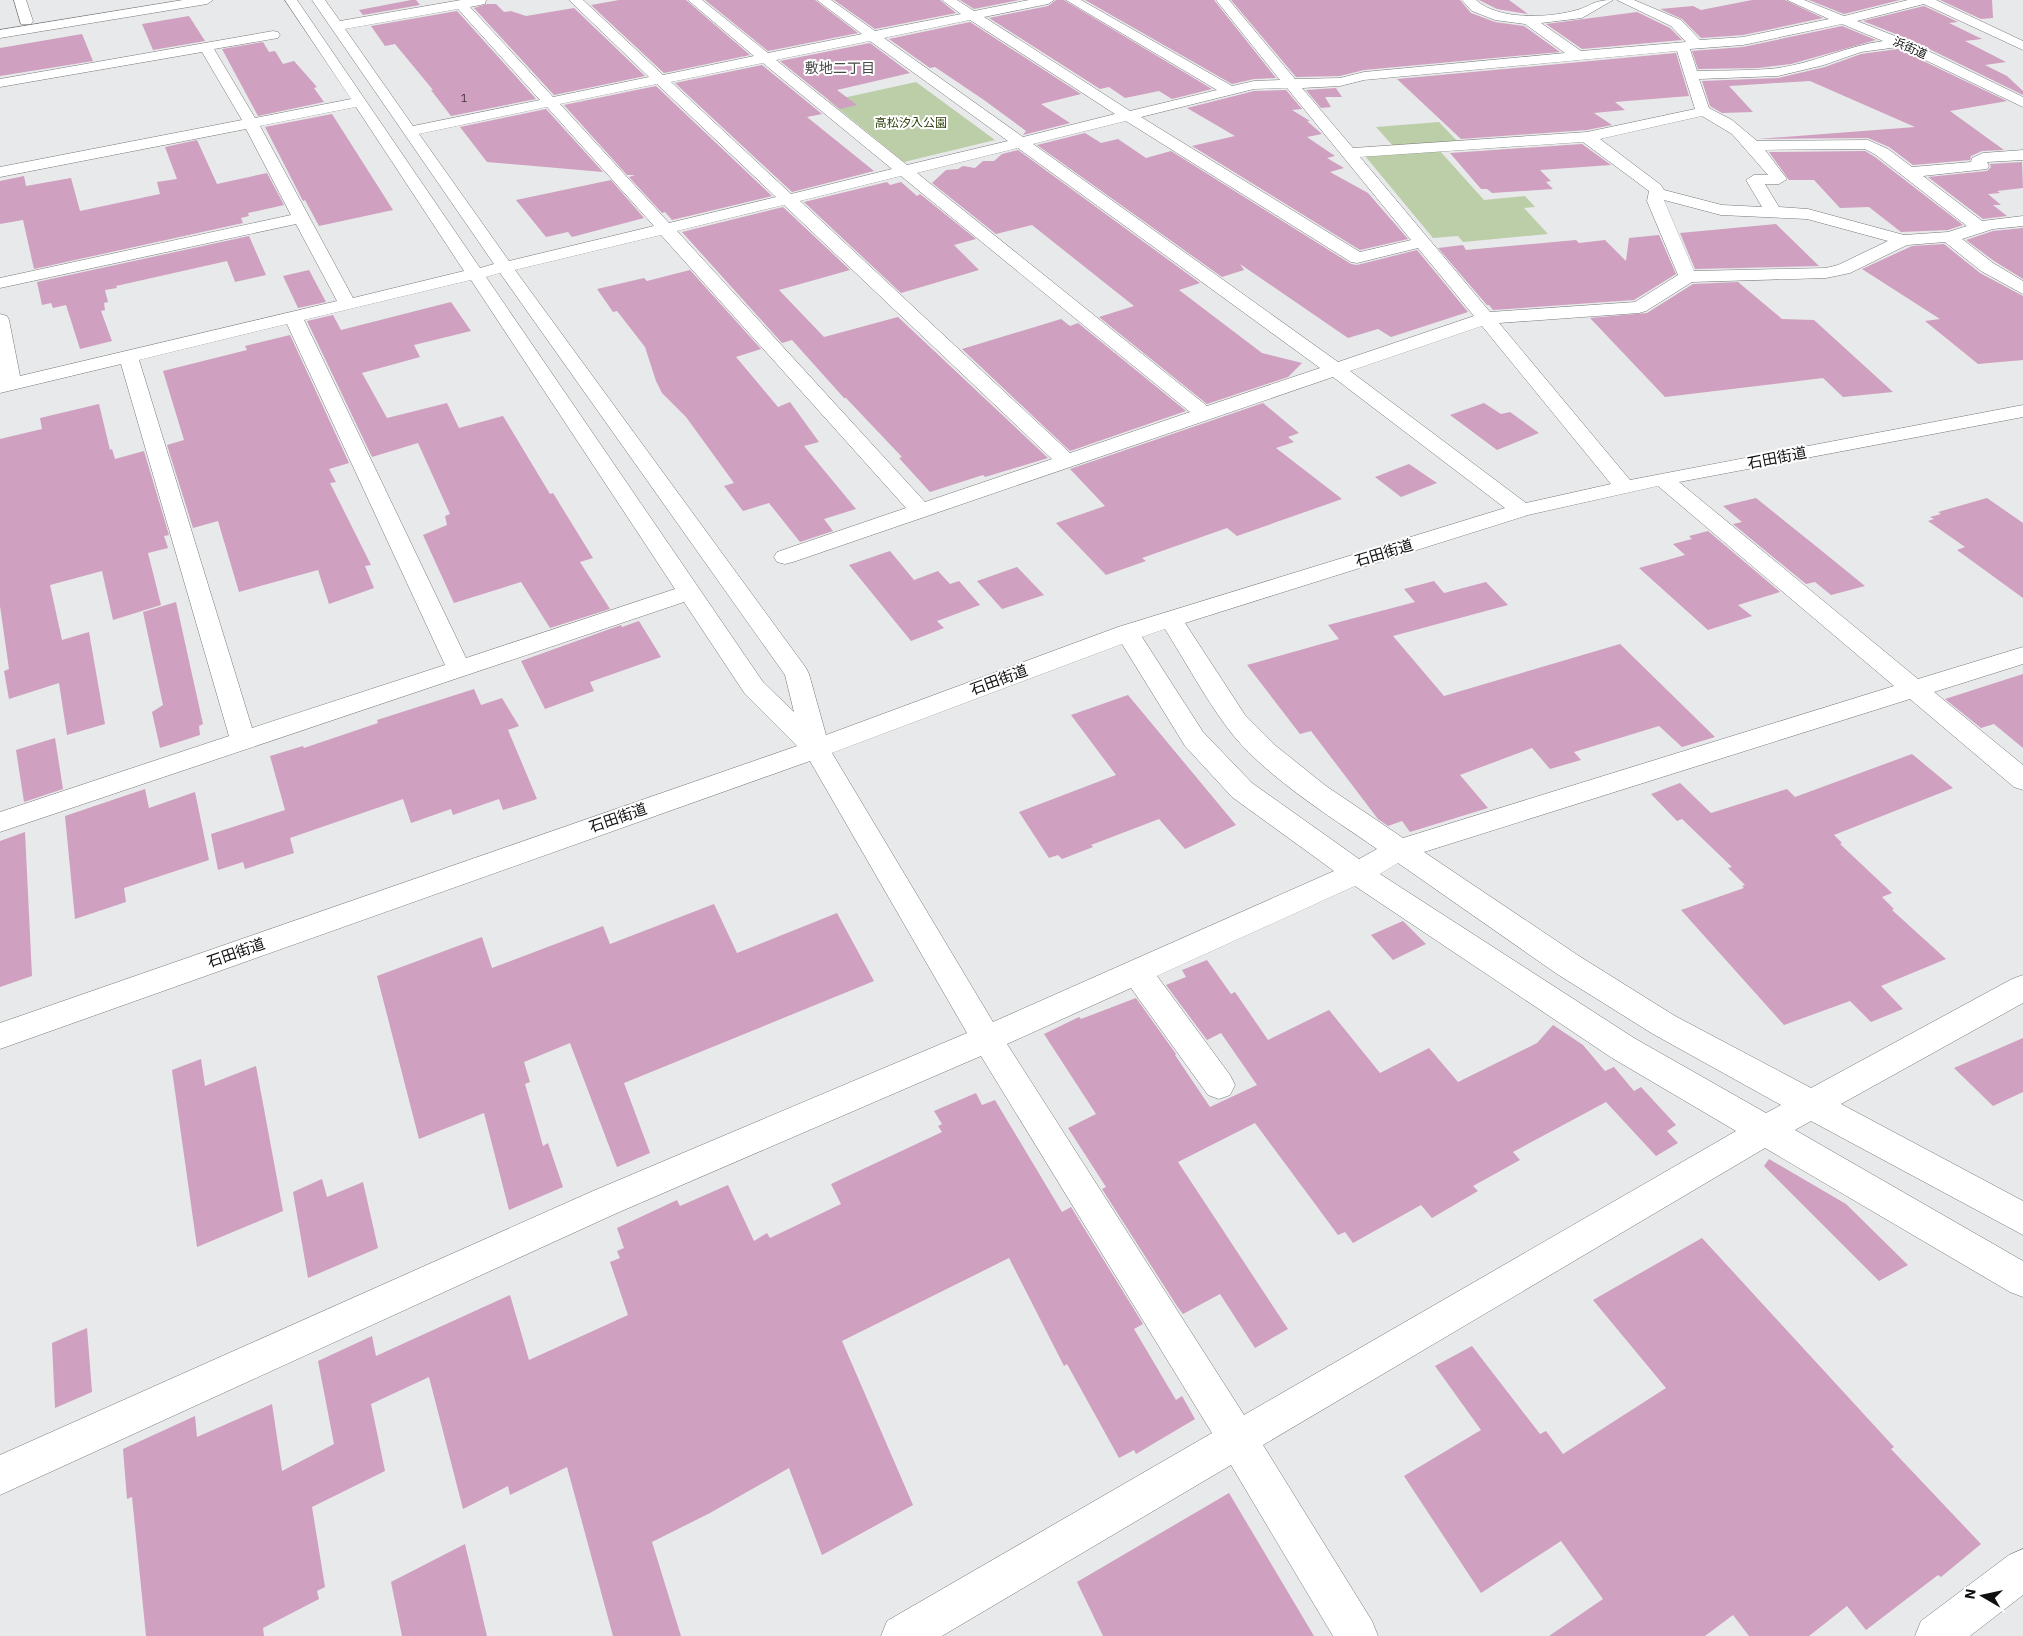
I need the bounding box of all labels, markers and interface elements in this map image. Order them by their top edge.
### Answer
street label: 浜街道 [1891,33,1930,62]
district label: 敷地二丁目 [805,59,875,77]
house number: 1 [461,91,468,105]
park label: 高松汐入公園 [875,115,947,130]
street label: 石田街道 [1746,442,1808,473]
street label: 石田街道 [1352,535,1415,570]
street label: 石田街道 [967,660,1030,699]
street label: 石田街道 [586,799,649,836]
street label: 石田街道 [204,934,267,971]
north arrow [1958,1571,2008,1621]
text: N [1960,1588,1980,1600]

